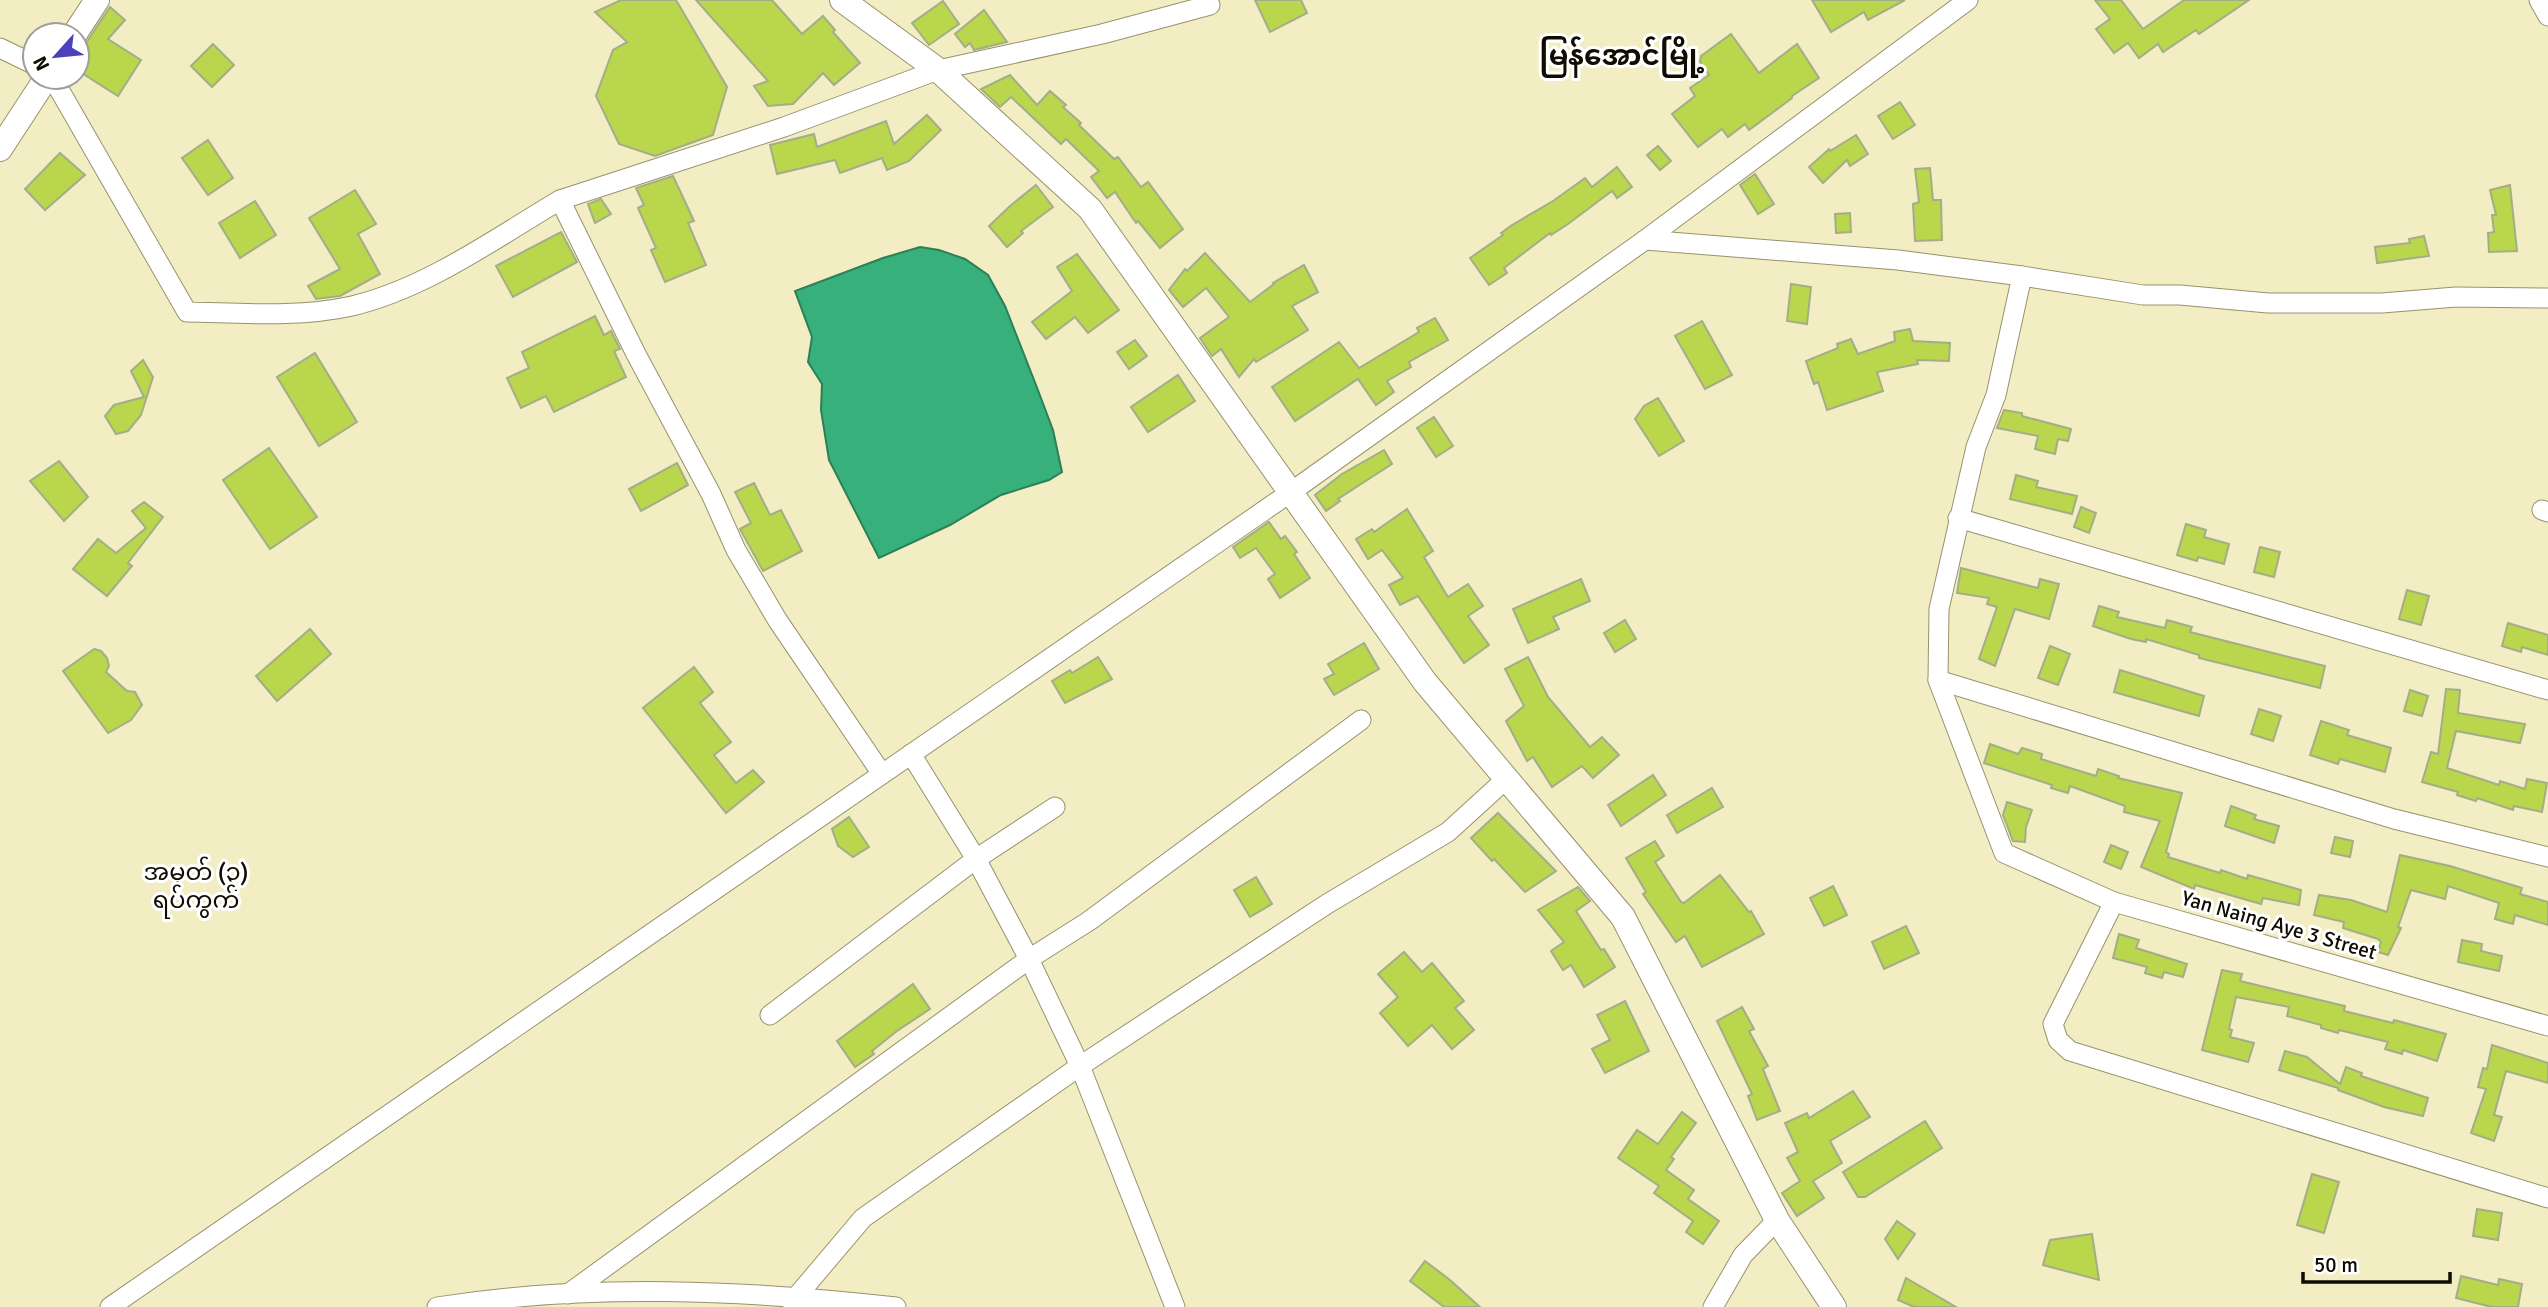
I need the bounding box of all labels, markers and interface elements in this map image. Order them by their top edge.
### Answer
north arrow [21,21,91,91]
district label: မြန်အောင်မြို့ [1539,36,1705,78]
text: N [28,52,55,75]
district label: အမှတ် (၃) ရပ်ကွက် [144,856,248,919]
street label: Yan Naing Aye 3 Street [2178,885,2380,965]
scale bar [2303,1240,2450,1284]
text: 50 m [2314,1252,2358,1278]

